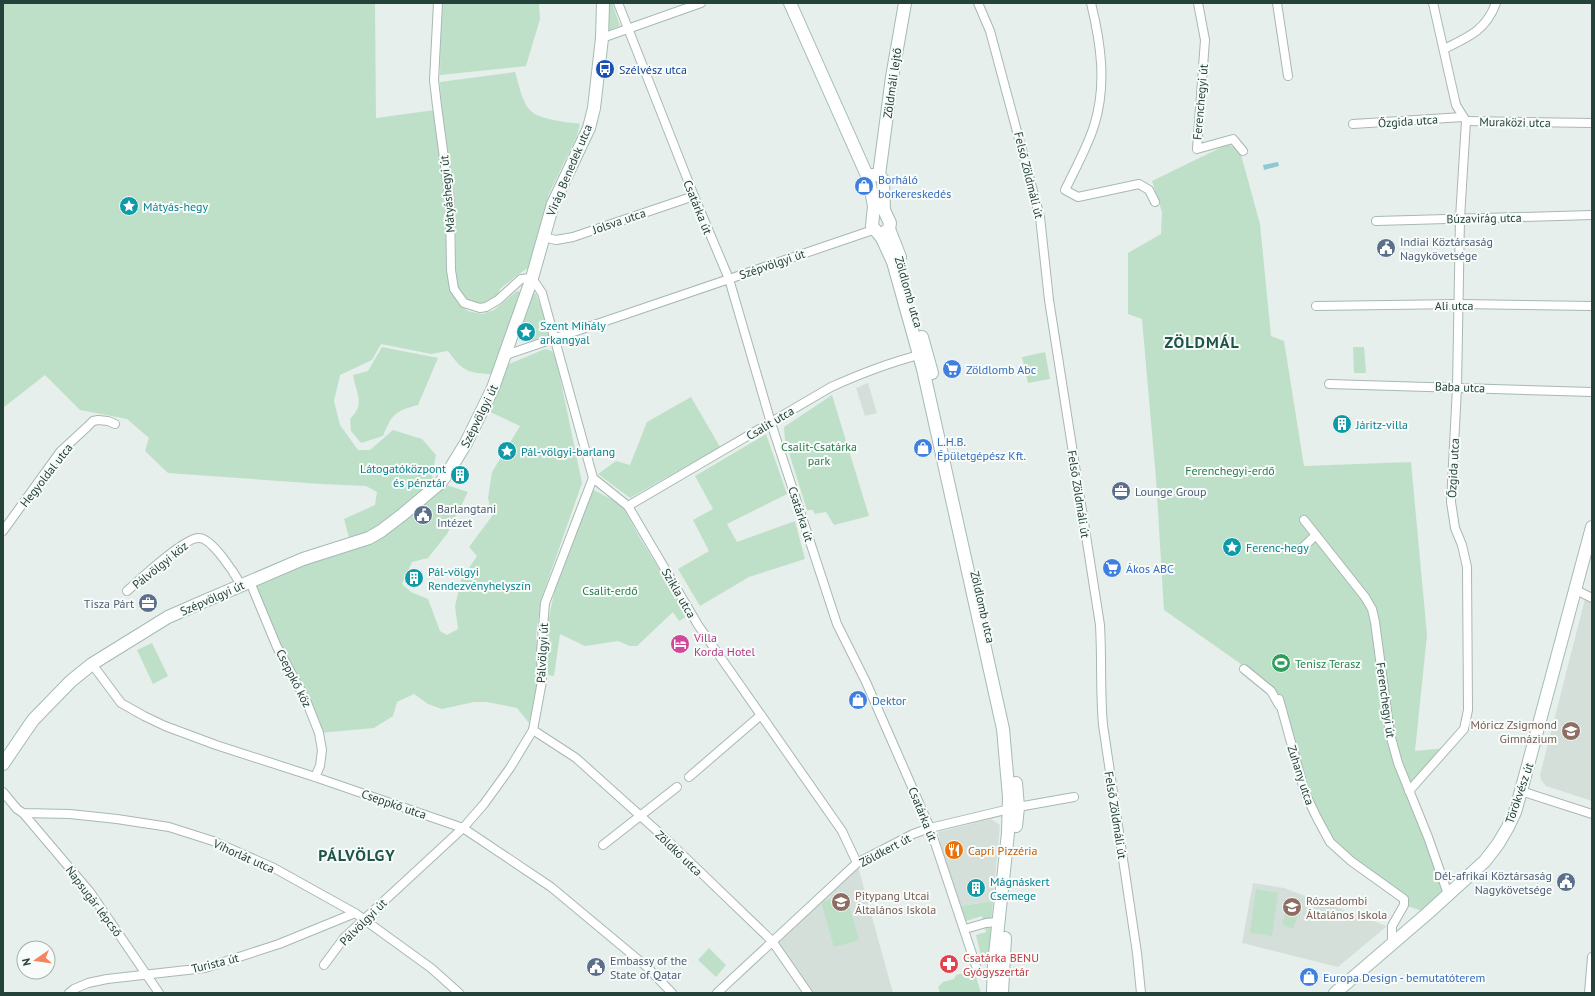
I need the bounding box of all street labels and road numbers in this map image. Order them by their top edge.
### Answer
street label: Zöldmáli lejtő [880,47,904,119]
street label: Ferenchegyi út [1189,63,1211,141]
street label: Őzgida utca [1377,111,1439,131]
street label: Muraközi utca [1479,114,1551,130]
street label: Virág Benedek utca [542,122,595,219]
street label: Felső Zöldmáli út [1011,130,1047,220]
street label: Mátyáshegyi út [436,155,458,233]
street label: Csatárka út [680,178,716,236]
street label: Jolsva utca [590,205,648,237]
street label: Búzavirág utca [1446,210,1522,226]
street label: Szépvölgyi út [737,246,807,282]
street label: Zöldlomb utca [892,255,926,329]
street label: Ali utca [1435,298,1473,313]
street label: Baba utca [1435,379,1485,395]
street label: Szépvölgyi út [457,382,501,450]
street label: Csalit utca [743,403,797,443]
street label: Őzgida utca [1444,438,1462,498]
street label: Hegyoldal utca [16,440,76,510]
street label: Felső Zöldmáli út [1065,449,1093,539]
street label: Csatárka út [785,484,817,544]
street label: Pálvölgyi köz [129,538,191,592]
street label: Szikla utca [659,565,699,621]
street label: Zöldlomb utca [967,570,999,645]
street label: Szépvölgyi út [178,577,246,619]
street label: Pálvölgyi út [533,622,551,684]
street label: Cseppkő köz [273,646,315,710]
street label: Ferenchegyi út [1373,661,1399,739]
street label: Zuhany utca [1284,743,1318,807]
street label: Törökvész út [1502,760,1536,826]
street label: Felső Zöldmáli út [1102,770,1130,860]
street label: Csatárka út [905,785,941,843]
street label: Cseppkő utca [360,786,429,822]
street label: Zöldkő utca [652,827,706,879]
street label: Zöldkert út [857,830,913,870]
street label: Vihorlát utca [210,835,277,876]
street label: Napsugár lépcső [63,863,125,939]
street label: Pálvölgyi út [336,895,390,949]
street label: Turista út [190,950,240,976]

